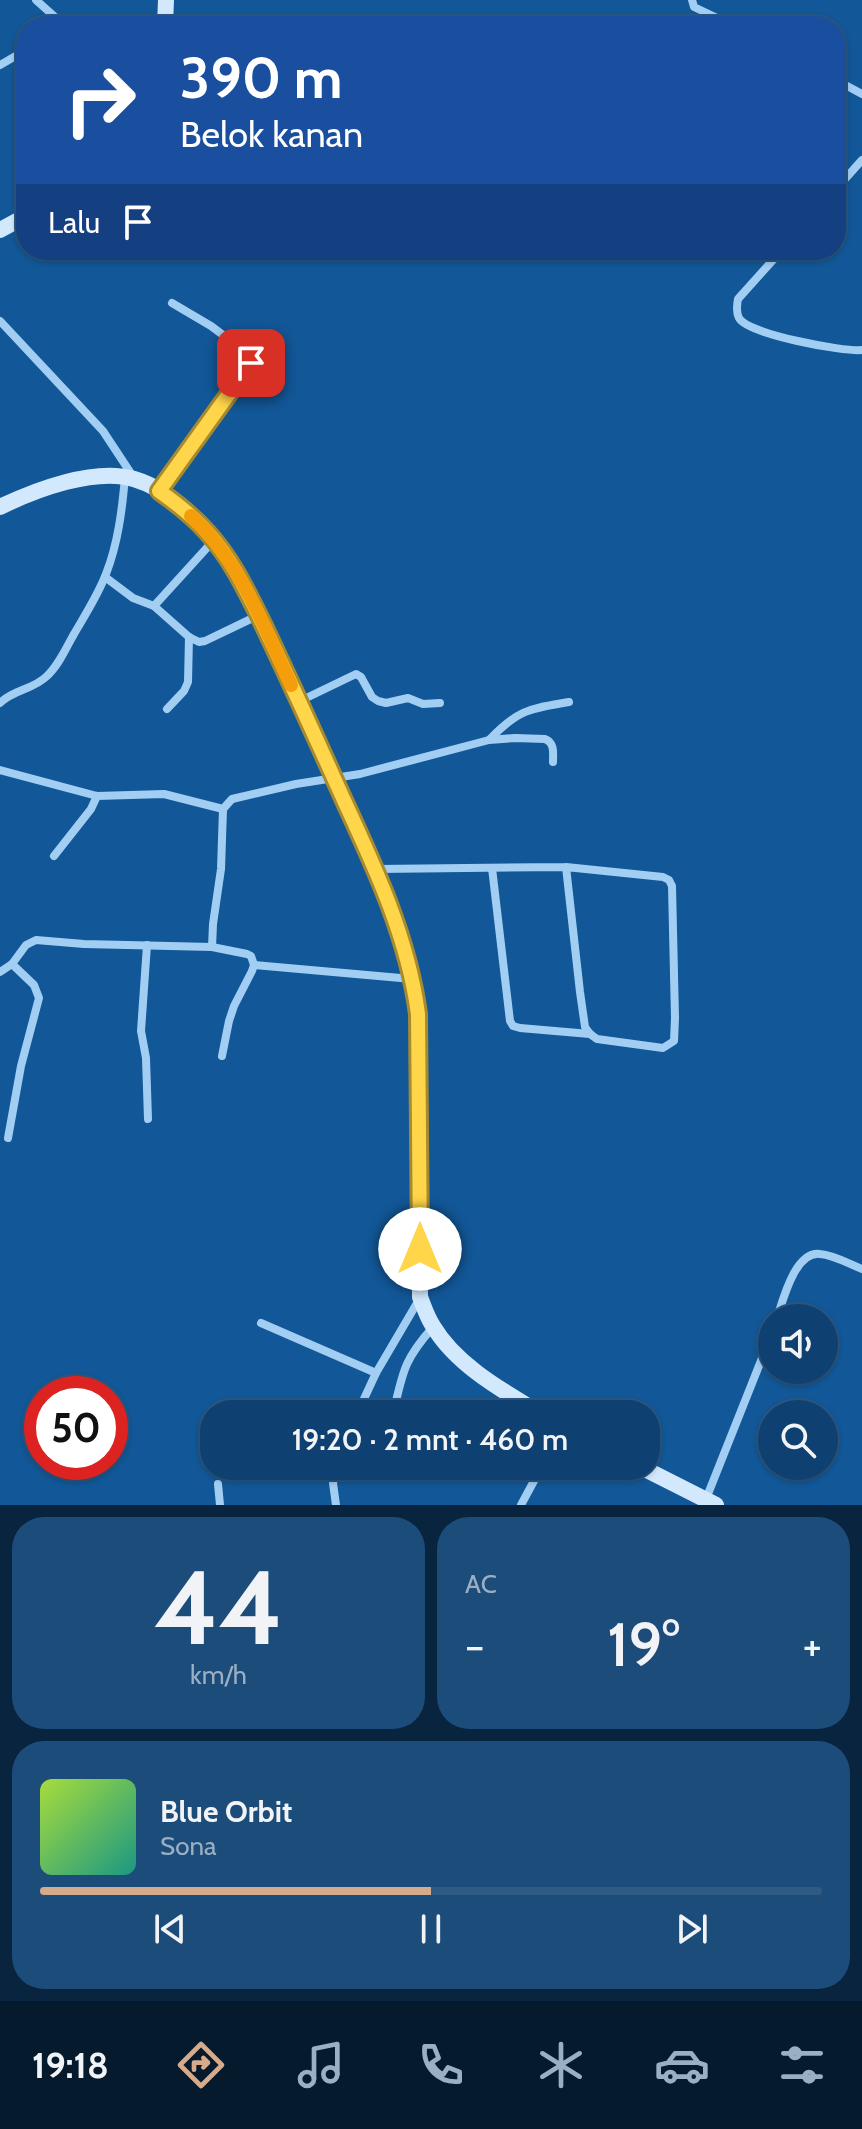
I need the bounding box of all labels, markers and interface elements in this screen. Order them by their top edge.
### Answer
text: 390 m [180,44,342,112]
icon: right [48,48,152,152]
text: Belok kanan [180,112,363,156]
icon: arrive [116,200,160,244]
text: Lalu [48,204,100,241]
pin [217,329,285,397]
icon: arrive [229,341,273,385]
position arrow [378,1207,462,1291]
map controls [758,1304,838,1480]
button: sound [758,1304,838,1384]
speed limit sign: 50 [24,1376,128,1480]
button: search [758,1400,838,1480]
text: 19:20 · 2 mnt · 460 m [292,1421,568,1458]
text: 44 [154,1544,283,1670]
text: AC [465,1568,497,1600]
text: 19° [607,1608,680,1681]
text: − [465,1619,484,1672]
text: + [803,1619,822,1672]
text: km/h [190,1659,247,1691]
text: Blue Orbit [160,1793,292,1830]
text: Sona [160,1830,217,1862]
icon: previous [148,1907,192,1951]
icon: pause [409,1907,453,1951]
icon: next [670,1907,714,1951]
icon: directions [173,2037,229,2093]
icon: music [293,2037,349,2093]
icon: phone [413,2037,469,2093]
icon: climate [533,2037,589,2093]
icon: car [654,2037,710,2093]
icon: filters [774,2037,830,2093]
text: 19:18 [32,2043,109,2087]

